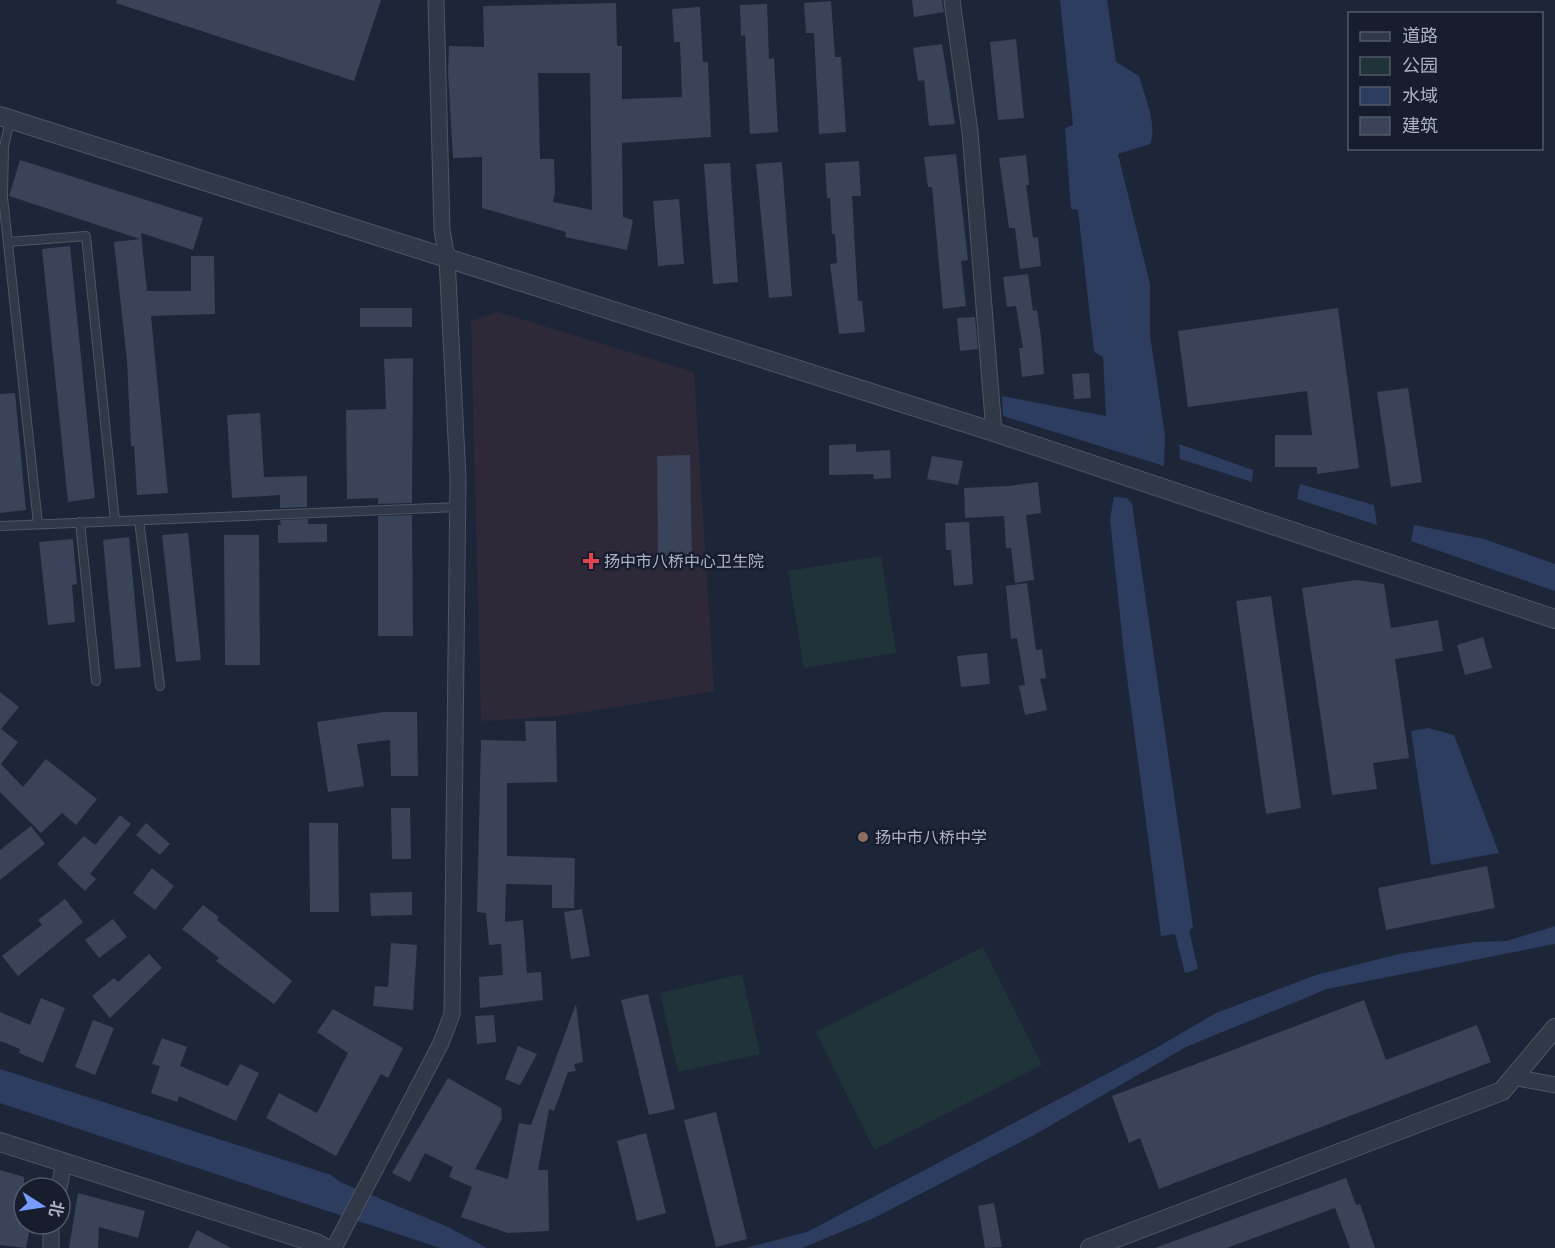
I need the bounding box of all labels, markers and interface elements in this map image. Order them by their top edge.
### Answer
legend [1348,12,1543,150]
text: 道路 [1402,26,1438,49]
text: 公园 [1402,56,1438,79]
text: 水域 [1402,86,1438,109]
text: 建筑 [1402,116,1438,139]
marker: 扬中市八桥中心卫生院 [582,552,600,570]
place label: 扬中市八桥中心卫生院 [604,553,764,573]
place label: 扬中市八桥中学 [875,829,987,849]
marker: 扬中市八桥中学 [856,830,870,844]
north arrow [12,1176,72,1236]
text: 北 [43,1199,66,1219]

